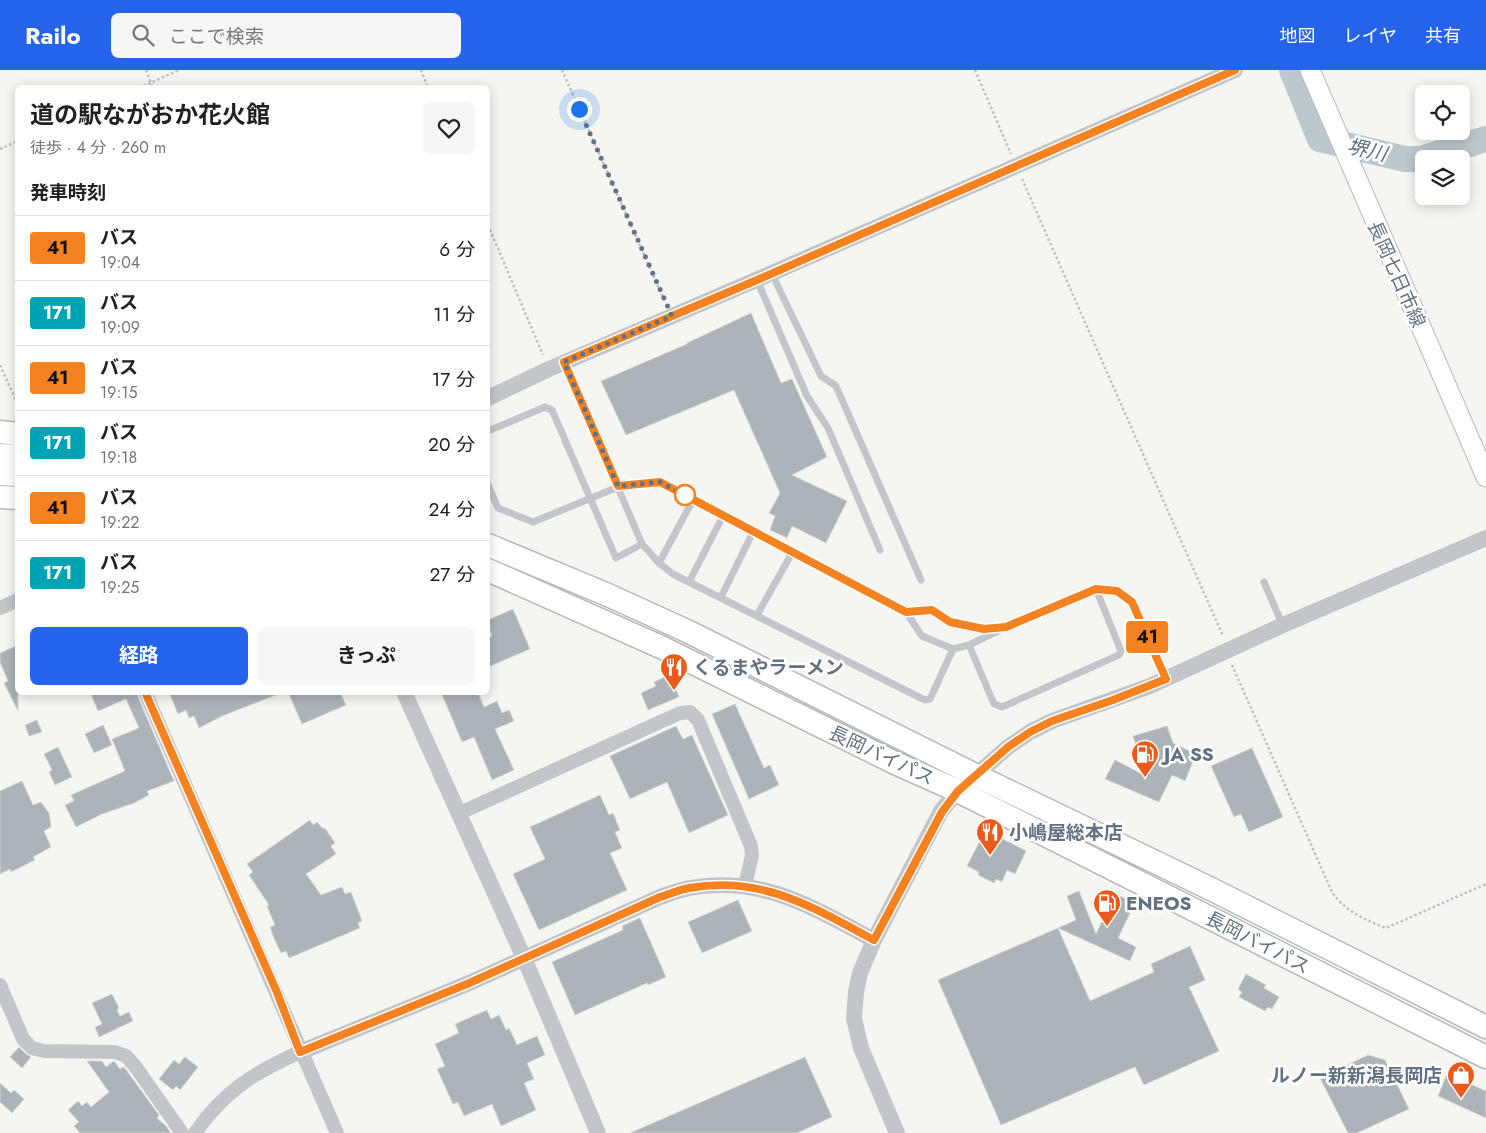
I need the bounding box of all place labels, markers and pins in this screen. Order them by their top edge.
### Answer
unlabelled marker [674,484,696,506]
restaurant icon: くるまやラーメン [659,652,689,691]
place label: くるまやラーメン [693,654,844,681]
fuel station icon: JA SS [1130,739,1160,778]
place label: JA SS [1160,741,1214,768]
restaurant icon: 小嶋屋総本店 [975,817,1005,856]
place label: 小嶋屋総本店 [1009,819,1123,846]
fuel station icon: ENEOS [1092,888,1122,927]
place label: ENEOS [1126,890,1192,917]
shop icon: ルノー新新潟長岡店 [1446,1060,1476,1099]
place label: ルノー新新潟長岡店 [1271,1062,1442,1089]

